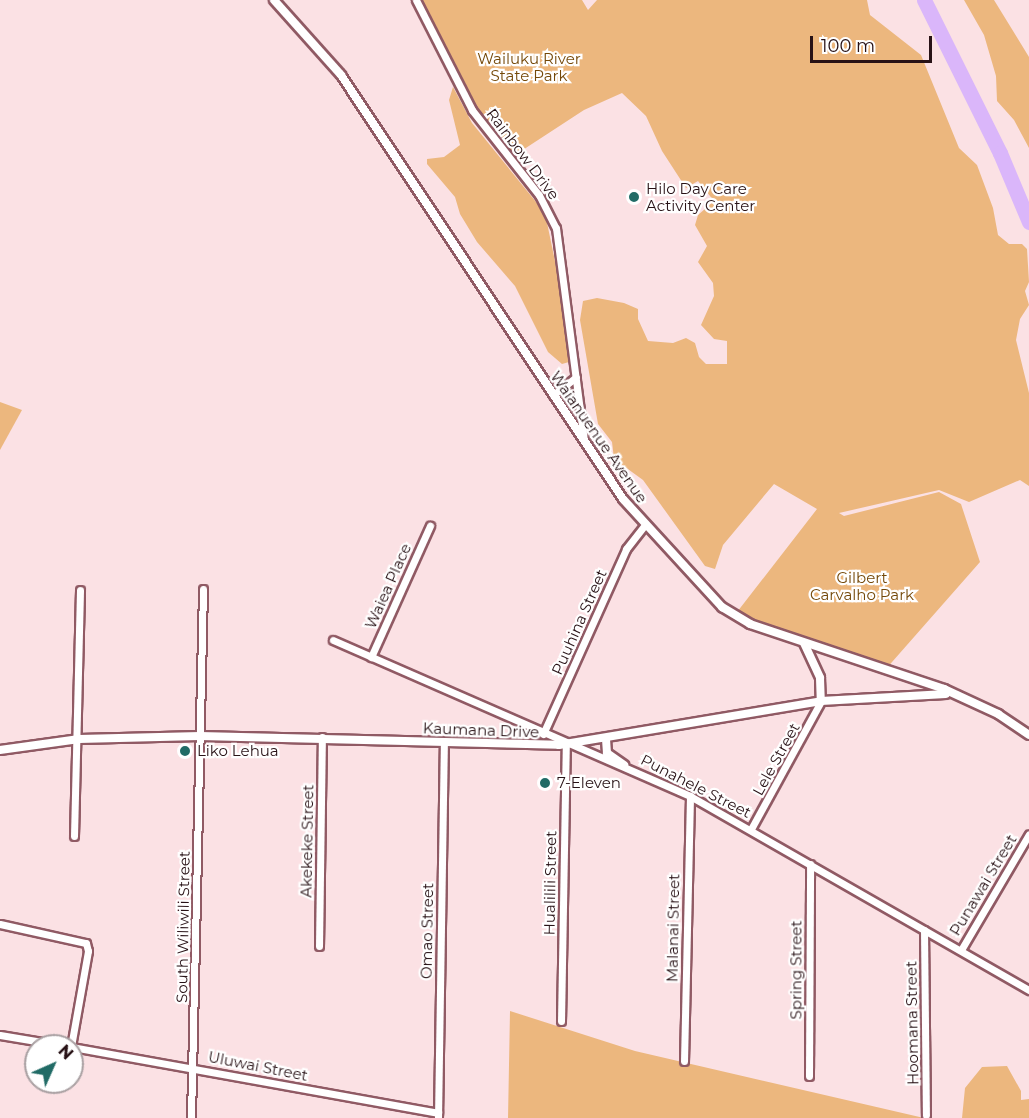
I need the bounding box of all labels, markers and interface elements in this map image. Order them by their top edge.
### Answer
scale bar [813,24,934,62]
text: 100 m [821,35,875,57]
park label: Wailuku River State Park [477,49,581,84]
street label: Rainbow Drive [483,105,563,203]
place label: Hilo Day Care Activity Center [646,179,755,214]
marker: Hilo Day Care Activity Center [627,190,641,204]
street label: Waianuenue Avenue [547,368,651,506]
street label: Waiea Place [361,541,415,631]
street label: Puuhina Street [548,567,610,677]
park label: Gilbert Carvalho Park [810,568,914,603]
street label: Kaumana Drive [423,719,539,741]
street label: Lele Street [749,720,803,798]
place label: Liko Lehua [197,742,279,760]
marker: Liko Lehua [178,744,192,758]
street label: Punahele Street [638,750,754,822]
place label: 7-Eleven [557,774,621,792]
marker: 7-Eleven [538,776,552,790]
street label: Akekeke Street [297,784,317,898]
street label: Hualilili Street [540,831,560,935]
street label: Punawai Street [946,831,1020,939]
street label: South Wiliwili Street [173,851,193,1003]
street label: Malanai Street [663,874,683,982]
street label: Omao Street [417,883,437,979]
street label: Spring Street [787,920,805,1020]
street label: Hoomana Street [902,961,922,1085]
north arrow [24,1034,84,1094]
text: N [54,1041,77,1064]
street label: Uluwai Street [207,1048,309,1084]

